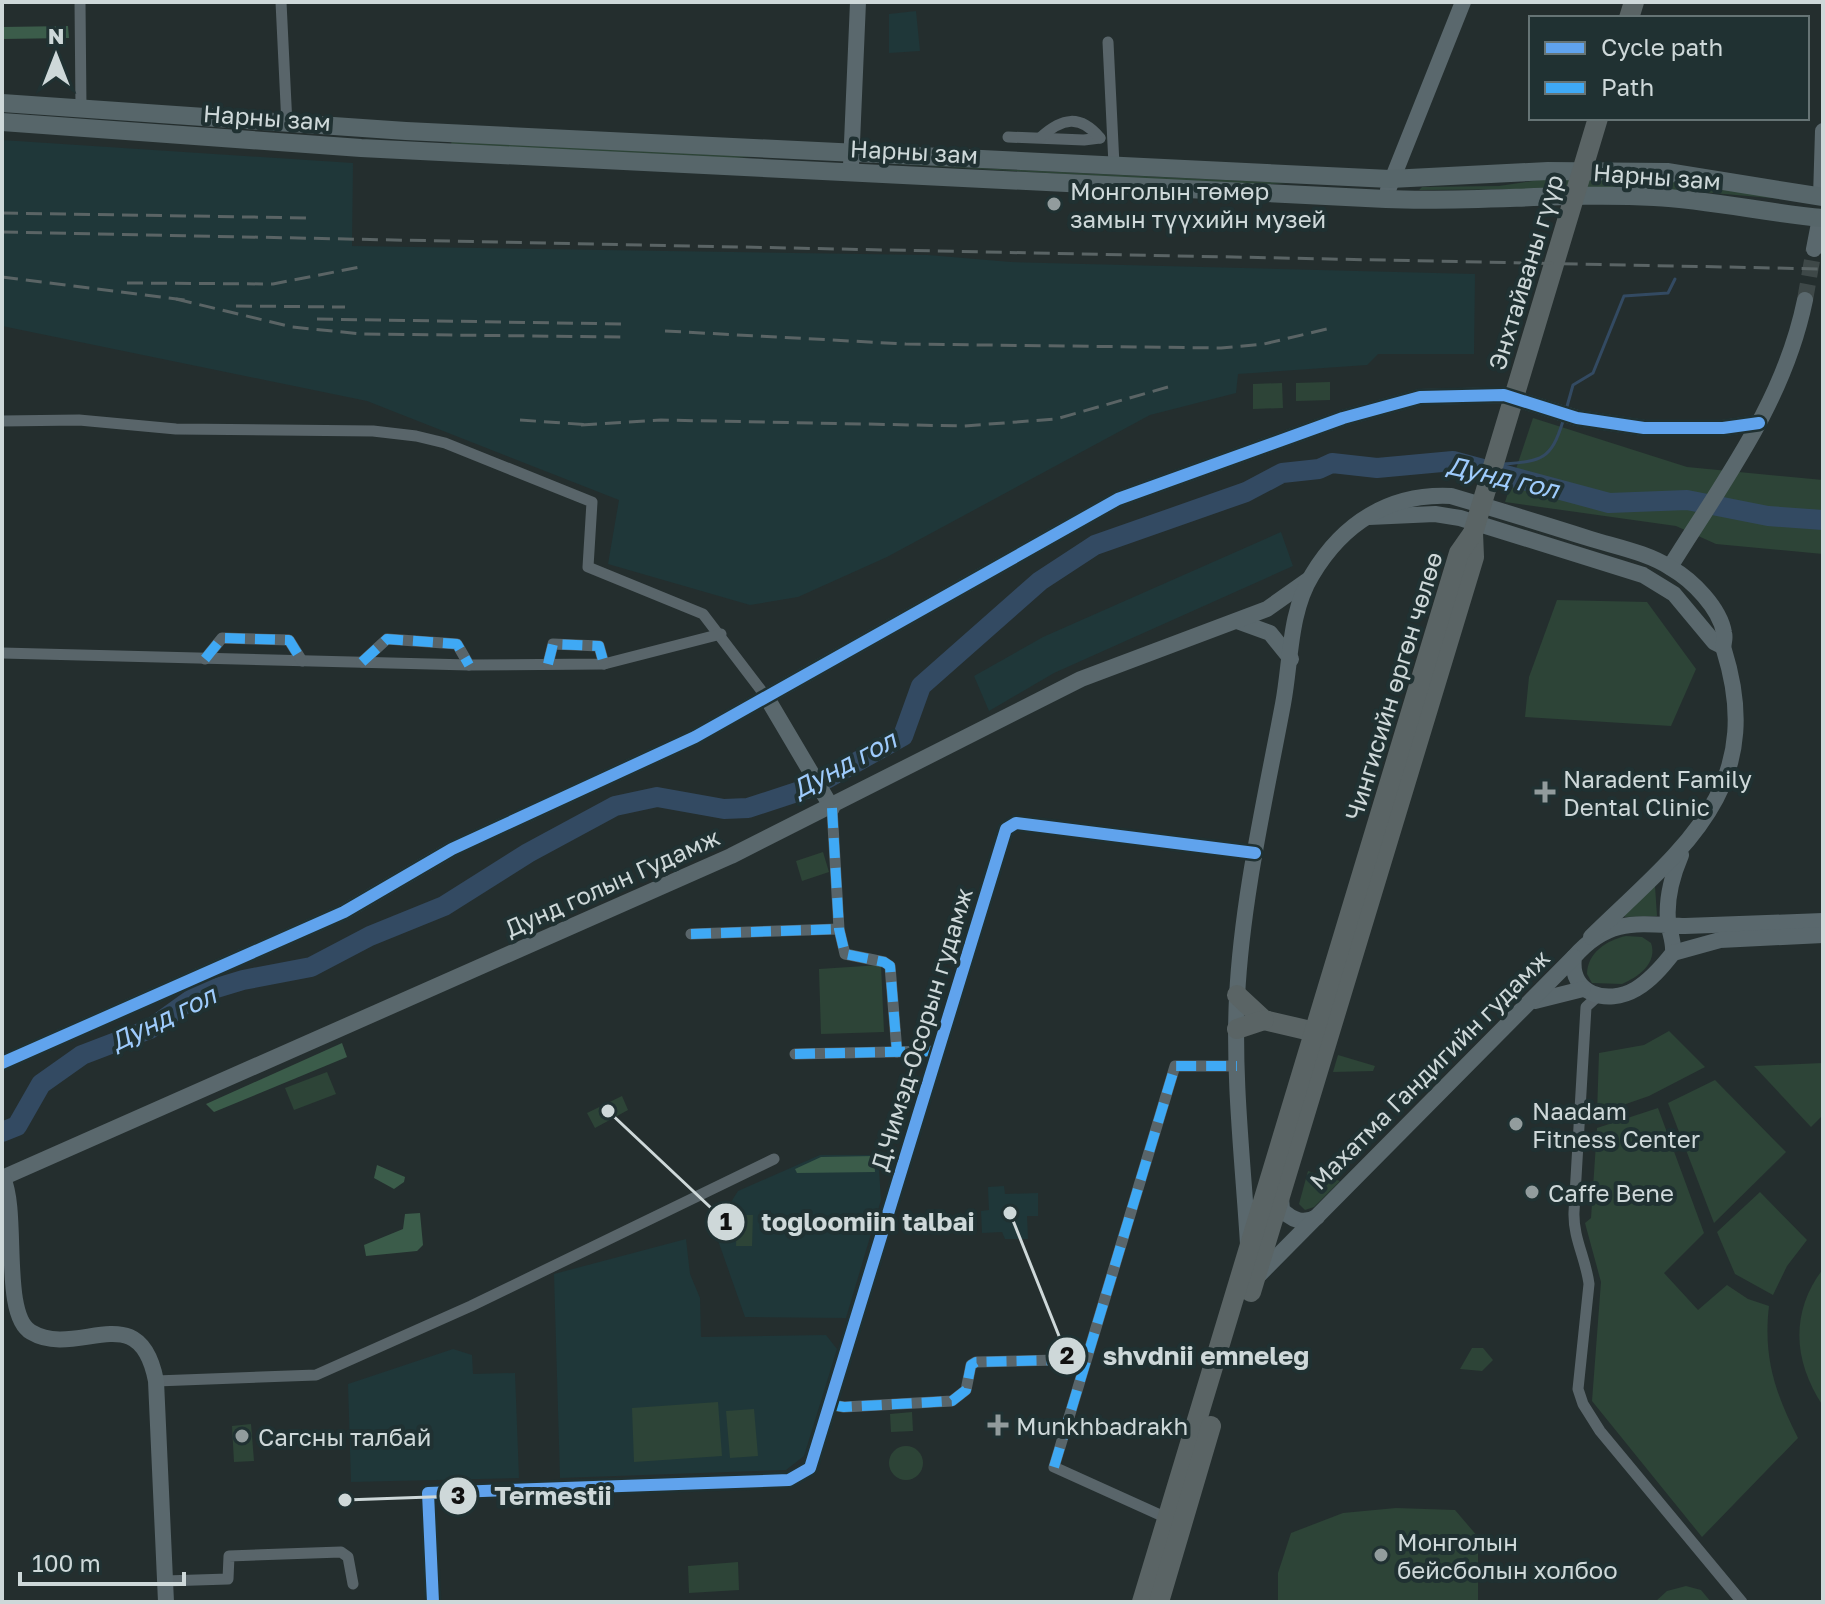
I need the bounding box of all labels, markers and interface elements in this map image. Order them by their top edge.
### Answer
north arrow [16,16,96,96]
legend [1529,16,1809,120]
text: N [48,22,64,49]
text: Cycle path [1601,32,1723,61]
text: Path [1601,72,1654,101]
street label: Нарны зам [202,98,332,136]
street label: Нарны зам [849,133,979,169]
street label: Нарны зам [1592,157,1722,195]
street label: Энхтайваны гүүр [1481,171,1569,374]
place label: Монголын төмөр замын түүхийн музей [1070,176,1326,234]
marker: Монголын төмөр замын түүхийн музей [1045,195,1063,213]
water label: Дунд гол [1443,449,1563,505]
street label: Чингисийн өргөн чөлөө [1338,548,1448,824]
water label: Дунд гол [786,723,903,805]
place label: Naradent Family Dental Clinic [1563,764,1752,821]
marker: Naradent Family Dental Clinic [1534,781,1556,803]
street label: Дунд голын Гудамж [500,822,724,942]
street label: Д.Чимэд-Осорын гудамж [864,884,978,1174]
street label: Махатма Гандигийн гудамж [1303,943,1555,1195]
water label: Дунд гол [104,978,222,1057]
place label: Naadam Fitness Center [1532,1096,1700,1153]
marker: Naadam Fitness Center [1507,1115,1525,1133]
place label: Caffe Bene [1548,1178,1674,1207]
marker: Caffe Bene [1523,1183,1541,1201]
callout: togloomiin talbai [706,1197,991,1247]
text: 1 [720,1206,732,1235]
text: togloomiin talbai [761,1206,975,1237]
callout: shvdnii emneleg [1047,1331,1326,1381]
text: 2 [1060,1340,1074,1369]
text: shvdnii emneleg [1103,1340,1309,1371]
place label: Munkhbadrakh [1016,1411,1188,1440]
marker: Munkhbadrakh [987,1414,1009,1436]
place label: Сагсны талбай [258,1422,431,1451]
marker: Сагсны талбай [233,1427,251,1445]
callout: Termestii [438,1471,627,1521]
text: 3 [451,1480,465,1509]
text: Termestii [494,1480,612,1511]
place label: Монголын бейсболын холбоо [1397,1527,1618,1584]
scale bar [20,1536,184,1586]
marker: Монголын бейсболын холбоо [1372,1546,1390,1564]
text: 100 m [32,1548,101,1577]

